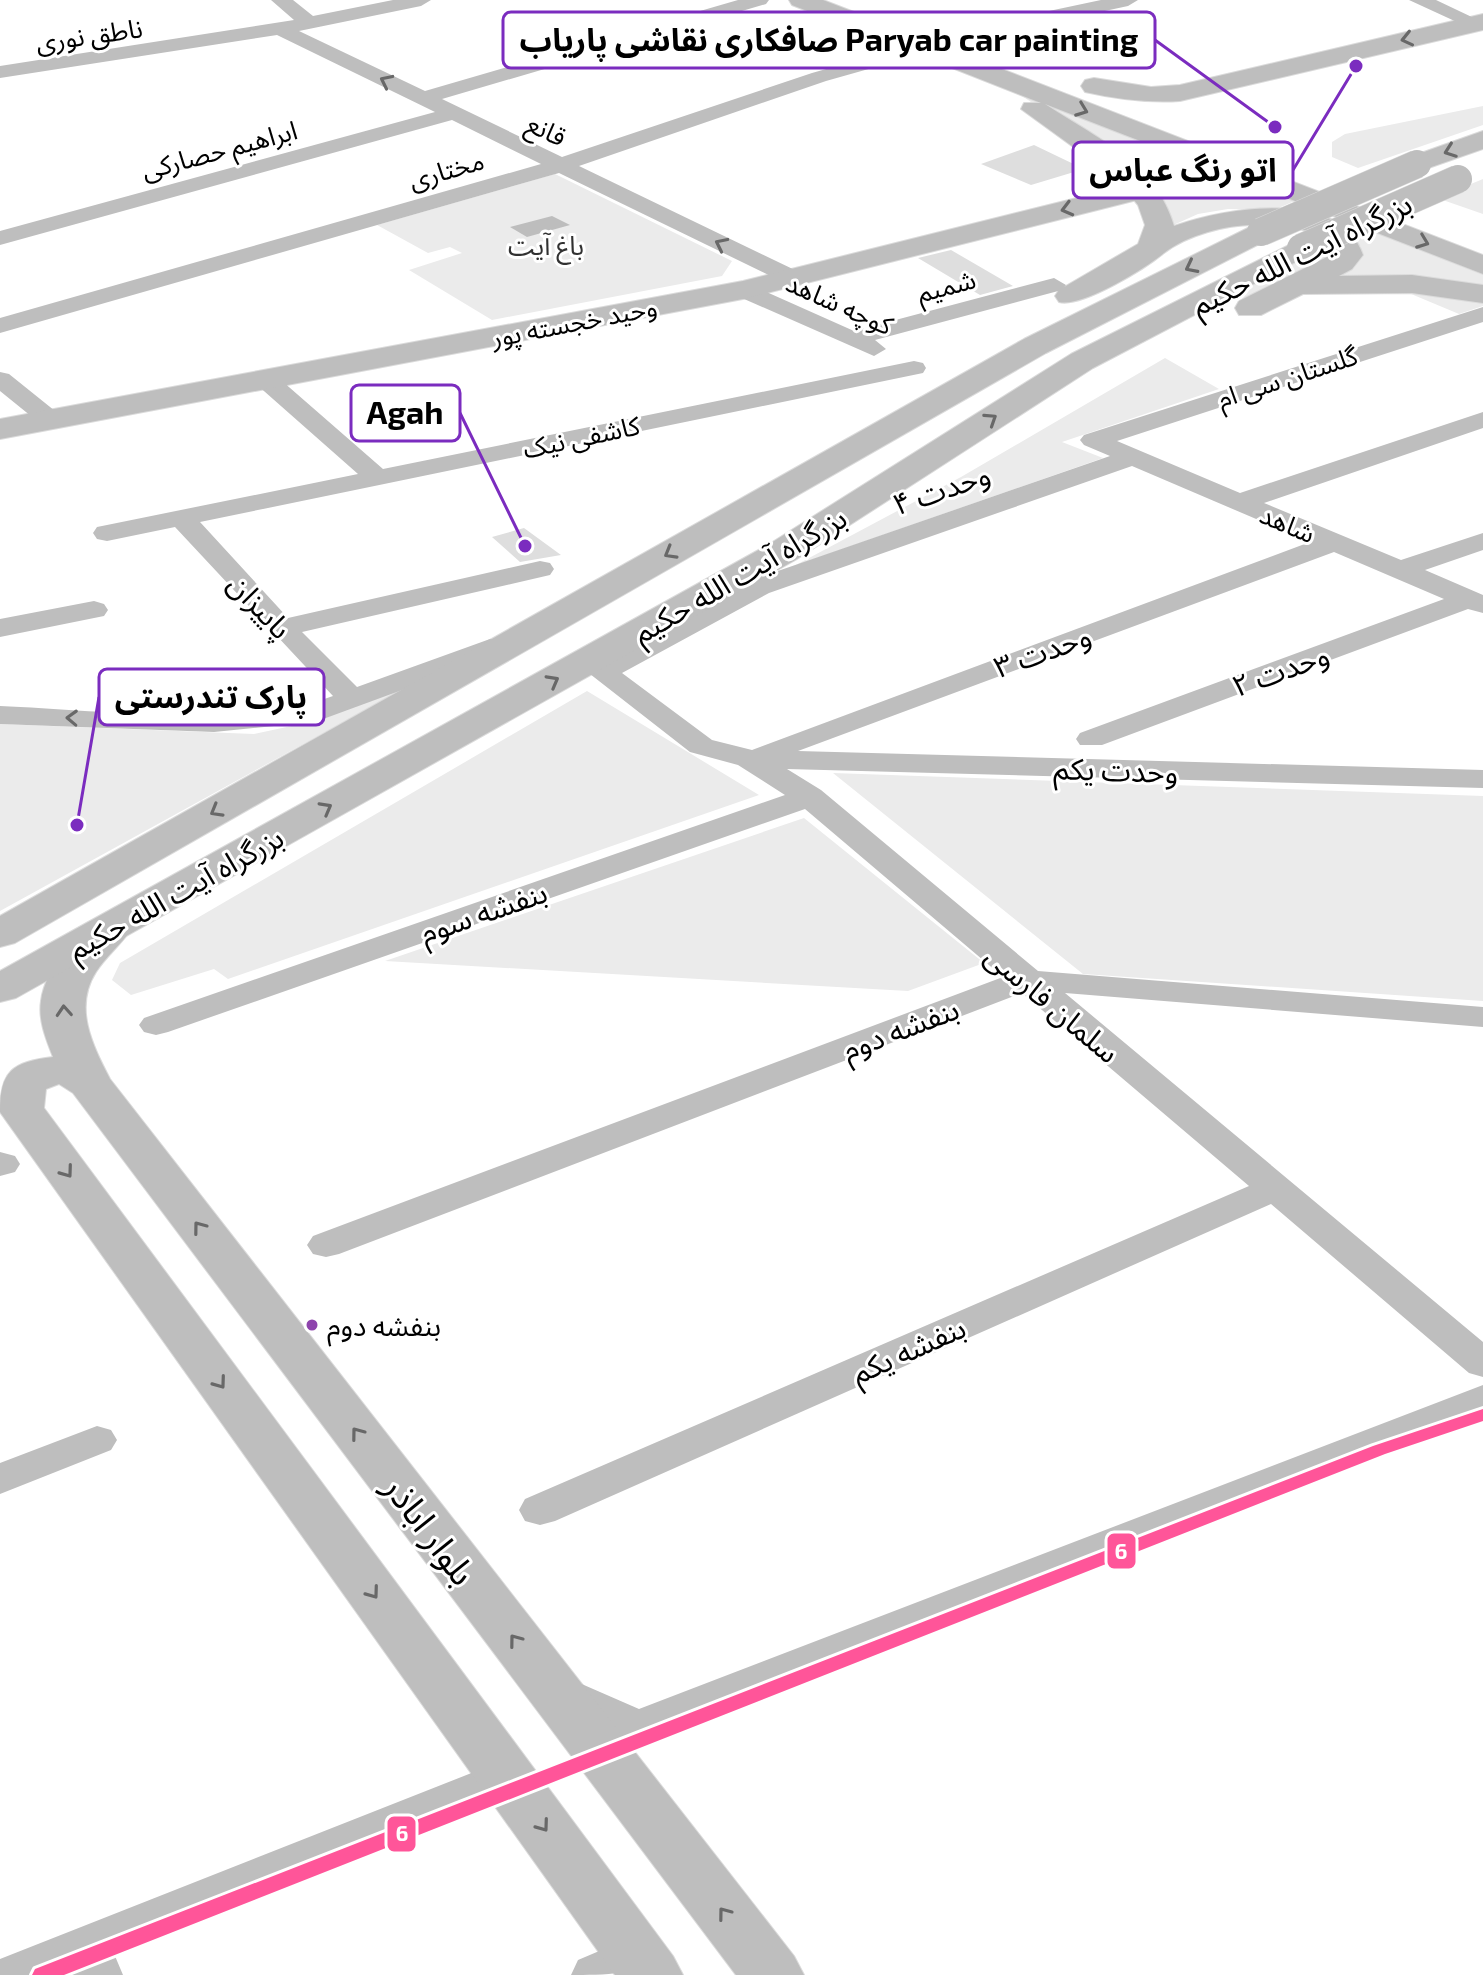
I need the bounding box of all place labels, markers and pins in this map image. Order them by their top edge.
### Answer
callout: صافکاری نقاشی پاریاب Paryab car painting [503,12,1155,68]
callout: اتو رنگ عباس [1073,142,1293,198]
callout: Agah [351,385,460,441]
callout: پارک تندرستی [99,669,324,725]
place label: بنفشه دوم [327,1308,441,1347]
marker: بنفشه دوم [304,1317,320,1333]

